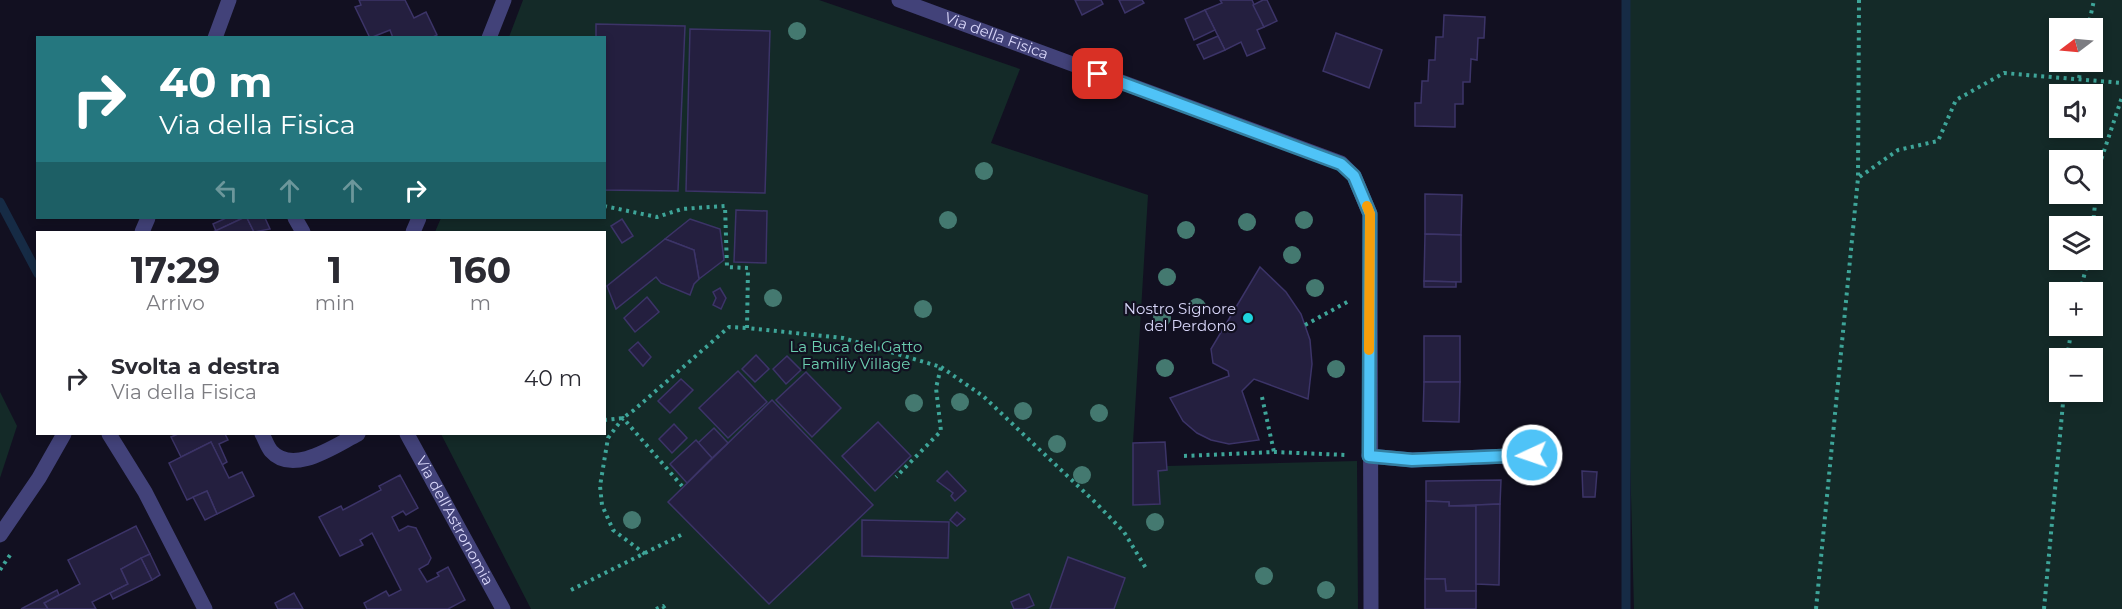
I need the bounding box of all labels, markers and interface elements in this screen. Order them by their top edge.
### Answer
street label: Via della Fisica [942,8,1051,63]
north arrow [2049,18,2103,72]
map controls [2049,18,2103,402]
pin [1072,48,1123,99]
text: 40 m [159,56,272,108]
icon: arrive [1081,57,1114,90]
icon: right [60,60,138,138]
button: sound [2049,84,2103,138]
text: Via della Fisica [159,108,356,141]
button: search [2049,150,2103,204]
icon: left [210,174,243,207]
icon: ahead [273,174,306,207]
icon: ahead [336,174,369,207]
icon: right [399,174,432,207]
button: layers [2049,216,2103,270]
text: 17:29 [131,248,220,292]
text: 1 [328,248,342,292]
text: 160 [450,248,511,292]
button: + [2049,282,2103,336]
text: Arrivo [146,291,205,315]
text: min [315,291,355,315]
text: m [470,291,491,315]
place label: Nostro Signore del Perdono [1124,299,1236,335]
marker: Nostro Signore del Perdono [1241,311,1255,325]
park label: La Buca del Gatto Familiy Village [790,337,922,373]
button: − [2049,348,2103,402]
text: Svolta a destra [111,353,280,380]
icon: right [60,362,93,395]
text: 40 m [524,365,582,392]
text: Via della Fisica [111,380,257,404]
position arrow [1500,423,1564,487]
street label: Via dell'Astronomia [412,453,498,588]

